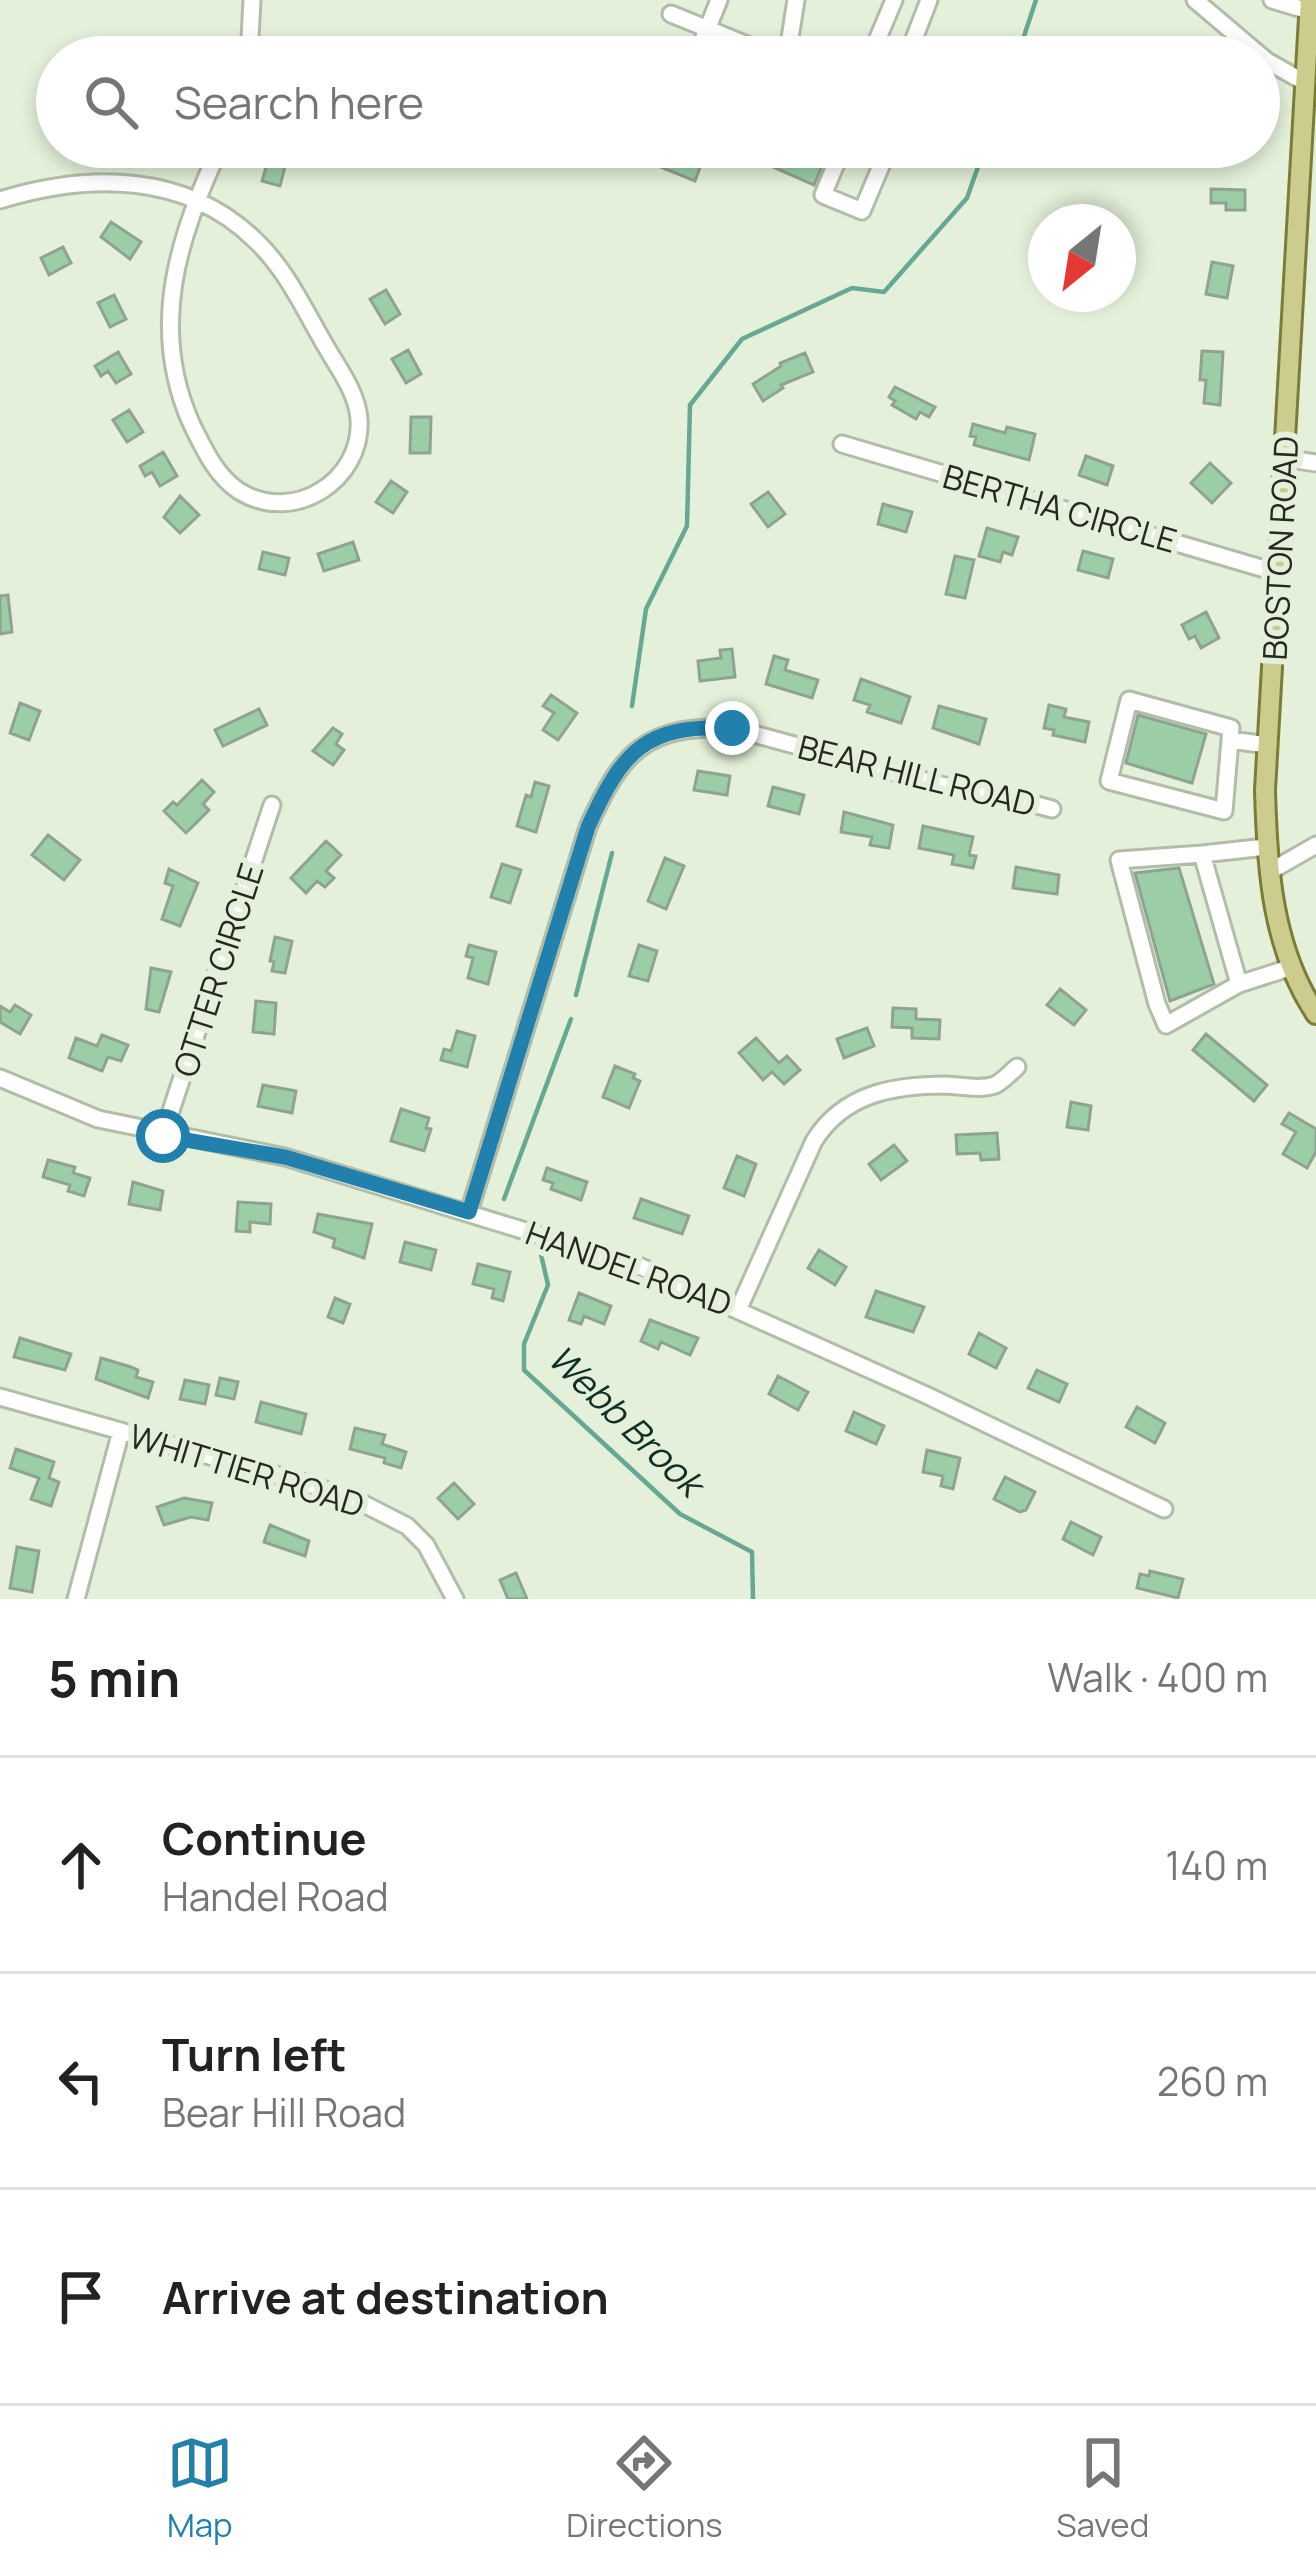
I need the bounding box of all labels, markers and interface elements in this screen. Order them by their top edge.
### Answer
search box [36,36,1280,168]
icon: search [78,69,144,135]
text: Search here [174,71,424,133]
north arrow [1028,204,1136,312]
street label: BOSTON ROAD [1252,435,1308,661]
street label: BERTHA CIRCLE [938,453,1182,563]
route end [705,701,759,755]
street label: BEAR HILL ROAD [793,724,1041,826]
street label: OTTER CIRCLE [162,858,274,1082]
route start [136,1109,190,1163]
street label: HANDEL ROAD [520,1210,738,1326]
water label: Webb Brook [538,1334,718,1510]
street label: WHITTIER ROAD [124,1413,370,1527]
text: 5 min [48,1643,180,1712]
text: Walk · 400 m [1047,1650,1268,1704]
text: Continue [162,1807,367,1869]
icon: ahead [48,1832,114,1898]
text: 140 m [1165,1838,1268,1892]
text: Handel Road [162,1869,389,1923]
text: Turn left [162,2023,347,2085]
icon: left [48,2048,114,2114]
text: 260 m [1157,2054,1268,2108]
text: Bear Hill Road [162,2085,406,2139]
icon: arrive [48,2264,114,2330]
text: Arrive at destination [162,2266,609,2328]
tab: Map [167,2430,233,2547]
tab: Directions [566,2430,723,2547]
tab: Saved [1056,2430,1149,2547]

